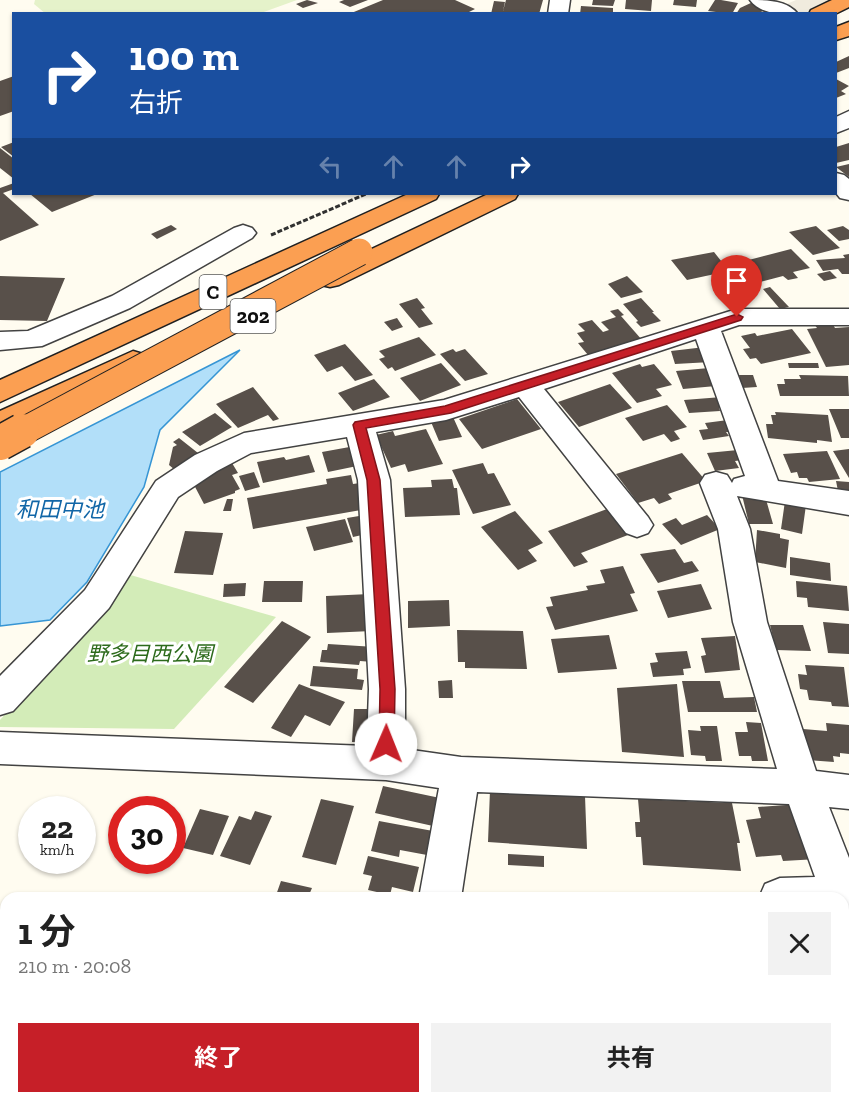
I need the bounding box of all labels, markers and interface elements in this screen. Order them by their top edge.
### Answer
text: 100 m [129,30,239,81]
icon: right [30,36,108,114]
text: 右折 [129,87,183,119]
icon: left [314,150,347,183]
icon: ahead [377,150,410,183]
icon: ahead [440,150,473,183]
icon: right [503,150,536,183]
pin [711,255,762,317]
icon: arrive [720,264,753,297]
road number: C [200,275,226,309]
road number: 202 [230,299,276,333]
water label: 和田中池 [16,496,106,523]
park label: 野多目西公園 [87,641,216,666]
position arrow [354,712,418,776]
speed limit sign: 30 [108,796,186,874]
text: 22 [41,810,73,846]
text: km/h [40,841,74,859]
text: 1 分 [18,910,75,953]
button: close [768,912,831,975]
text: 210 m · 20:08 [18,954,131,978]
button: 終了 [18,1023,419,1092]
button: 共有 [431,1023,831,1092]

